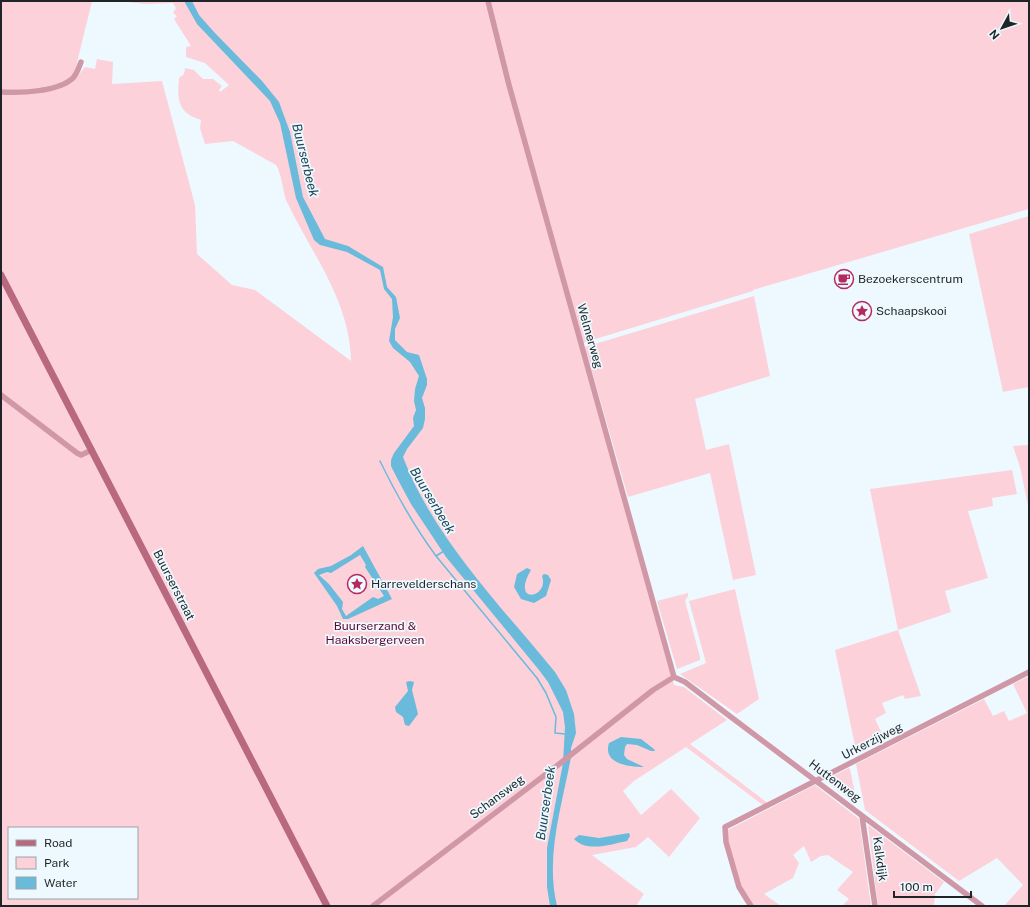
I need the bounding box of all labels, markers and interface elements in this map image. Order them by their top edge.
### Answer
north arrow [982,8,1022,48]
text: N [987,27,1002,42]
water label: Buurserbeek [289,122,322,198]
cafe icon: Bezoekerscentrum [833,268,855,290]
place label: Bezoekerscentrum [858,272,963,286]
place icon: Schaapskooi [851,300,873,322]
street label: Welmerweg [574,302,606,370]
place label: Schaapskooi [876,304,947,318]
water label: Buurserbeek [407,464,458,536]
street label: Buurserstraat [150,548,198,623]
place icon: Harrevelderschans [346,573,368,595]
place label: Harrevelderschans [371,577,476,591]
park label: Buurserzand & Haaksbergerveen [326,619,425,647]
street label: Urkerzijweg [839,720,905,762]
street label: Huttenweg [806,757,864,805]
water label: Buurserbeek [533,765,558,841]
street label: Schansweg [467,772,527,822]
legend [8,827,138,899]
text: Road [44,836,72,850]
street label: Kalkdijk [870,836,890,882]
text: Park [44,856,70,870]
scale bar [894,873,971,899]
text: Water [44,876,78,890]
text: 100 m [900,880,933,894]

